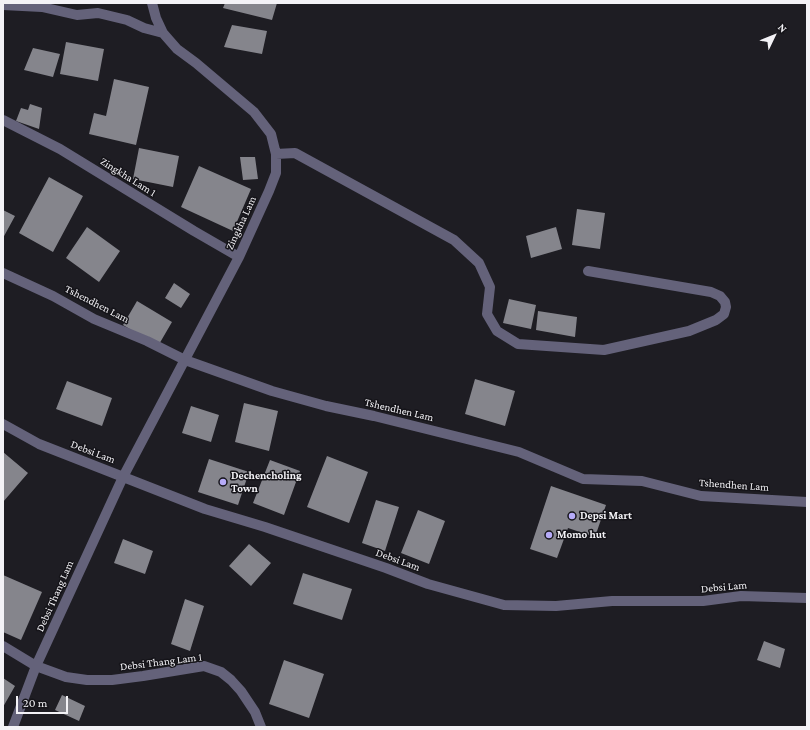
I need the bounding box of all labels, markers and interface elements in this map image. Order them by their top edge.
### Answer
north arrow [754,16,794,56]
text: N [776,21,790,35]
street label: Zingkha Lam 1 [98,155,158,199]
street label: Zingkha Lam [223,194,259,252]
street label: Tshendhen Lam [63,282,131,326]
street label: Tshendhen Lam [363,396,435,424]
street label: Debsi Lam [69,438,117,466]
place label: Dechencholing Town [231,469,302,495]
street label: Tshendhen Lam [698,476,770,494]
marker: Dechencholing Town [218,477,228,487]
place label: Depsi Mart [580,509,632,523]
marker: Depsi Mart [567,511,577,521]
place label: Momo hut [557,528,606,542]
marker: Momo hut [544,530,554,540]
street label: Debsi Lam [374,546,422,574]
street label: Debsi Thang Lam [33,558,77,634]
street label: Debsi Lam [700,578,748,596]
street label: Debsi Thang Lam 1 [119,650,203,674]
scale bar [18,688,70,714]
text: 20 m [23,696,47,710]

